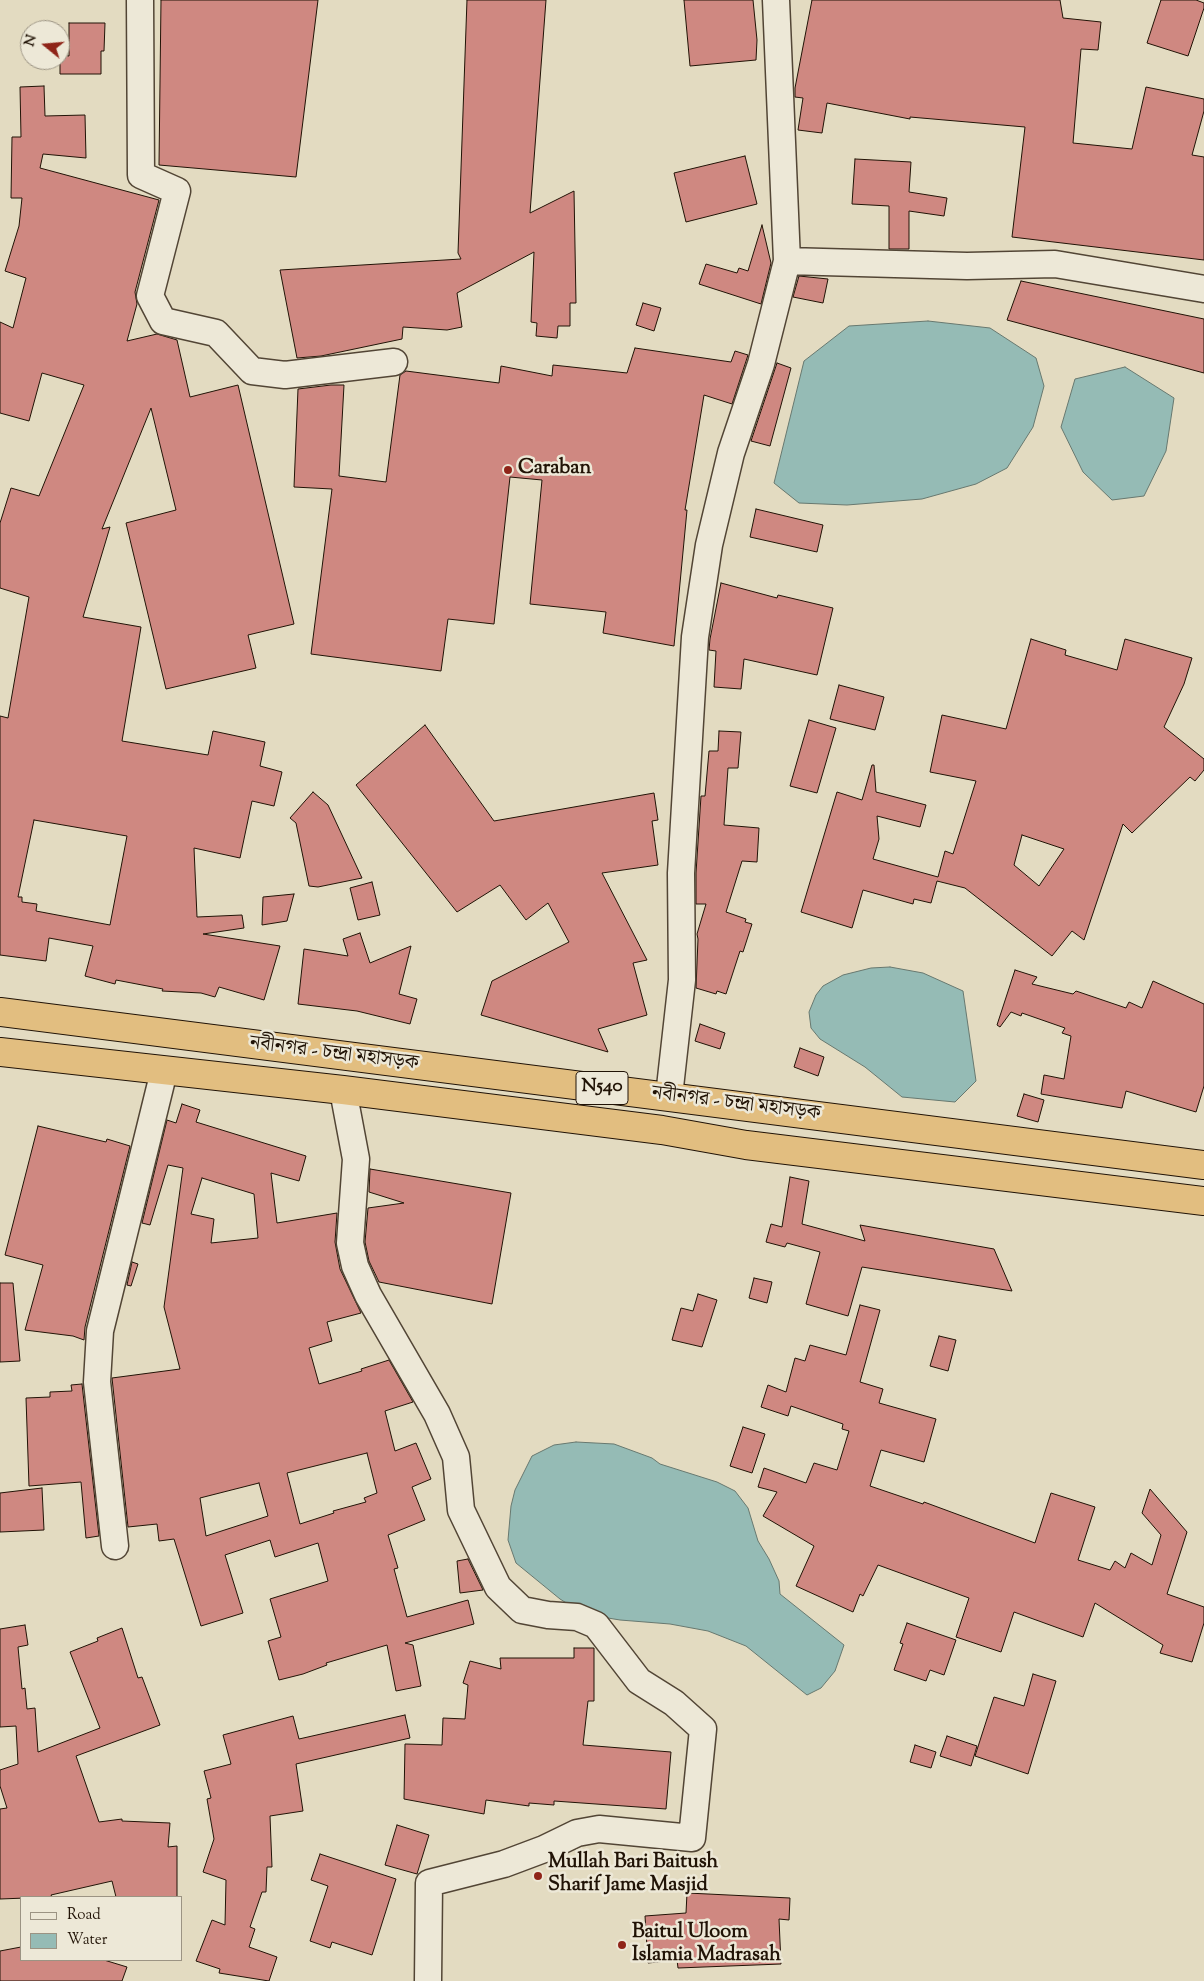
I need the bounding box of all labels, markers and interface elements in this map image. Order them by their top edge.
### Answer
north arrow [20,20,70,70]
text: N [20,33,43,49]
place label: Caraban [518,458,591,482]
marker: Caraban [502,464,514,476]
street label: নবীনগর - চন্দ্রা মহাসড়ক [248,1033,420,1077]
road number: N540 [576,1072,628,1104]
street label: নবীনগর - চন্দ্রা মহাসড়ক [650,1083,822,1127]
place label: Mullah Bari Baitush Sharif Jame Masjid [548,1852,718,1899]
marker: Mullah Bari Baitush Sharif Jame Masjid [532,1870,544,1882]
legend [20,1896,182,1961]
text: Road [67,1905,101,1926]
place label: Baitul Uloom Islamia Madrasah [632,1922,781,1969]
text: Water [67,1930,107,1951]
marker: Baitul Uloom Islamia Madrasah [616,1939,628,1951]

